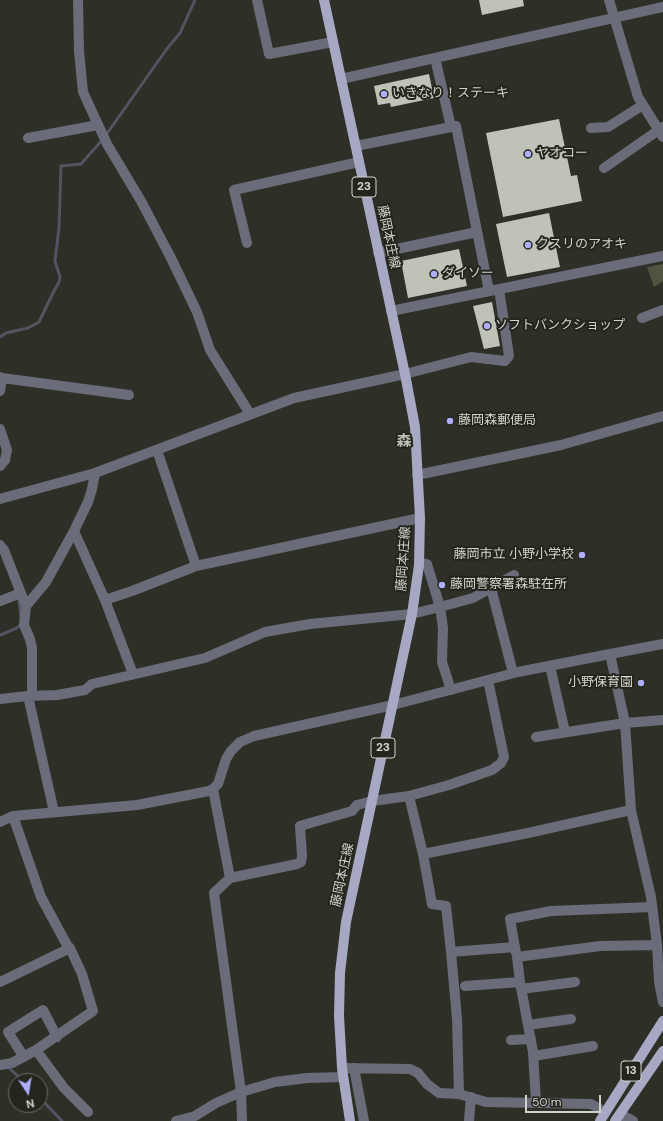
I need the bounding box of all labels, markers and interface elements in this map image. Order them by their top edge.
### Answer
place label: いきなり！ステーキ [392,86,509,102]
marker: いきなり！ステーキ [379,89,389,99]
place label: ヤオコー [536,146,588,162]
marker: ヤオコー [523,149,533,159]
road number: 23 [352,177,376,197]
street label: 藤岡本庄線 [374,204,402,270]
place label: クスリのアオキ [536,237,627,253]
marker: クスリのアオキ [523,240,533,250]
place label: ダイソー [442,266,494,282]
marker: ダイソー [429,269,439,279]
place label: ソフトバンクショップ [495,318,625,334]
marker: ソフトバンクショップ [482,321,492,331]
place label: 藤岡森郵便局 [458,413,536,429]
marker: 藤岡森郵便局 [445,416,455,426]
district label: 森 [397,433,411,451]
street label: 藤岡本庄線 [394,526,414,592]
place label: 藤岡市立 小野小学校 [454,547,574,563]
marker: 藤岡市立 小野小学校 [577,550,587,560]
place label: 藤岡警察署森駐在所 [450,577,567,593]
marker: 藤岡警察署森駐在所 [437,580,447,590]
place label: 小野保育園 [568,675,633,691]
marker: 小野保育園 [636,678,646,688]
road number: 23 [371,738,395,758]
street label: 藤岡本庄線 [329,842,357,908]
road number: 13 [621,1061,641,1081]
north arrow [8,1073,48,1113]
scale bar [527,1087,603,1113]
text: 50 m [532,1094,561,1110]
text: N [25,1096,36,1111]

